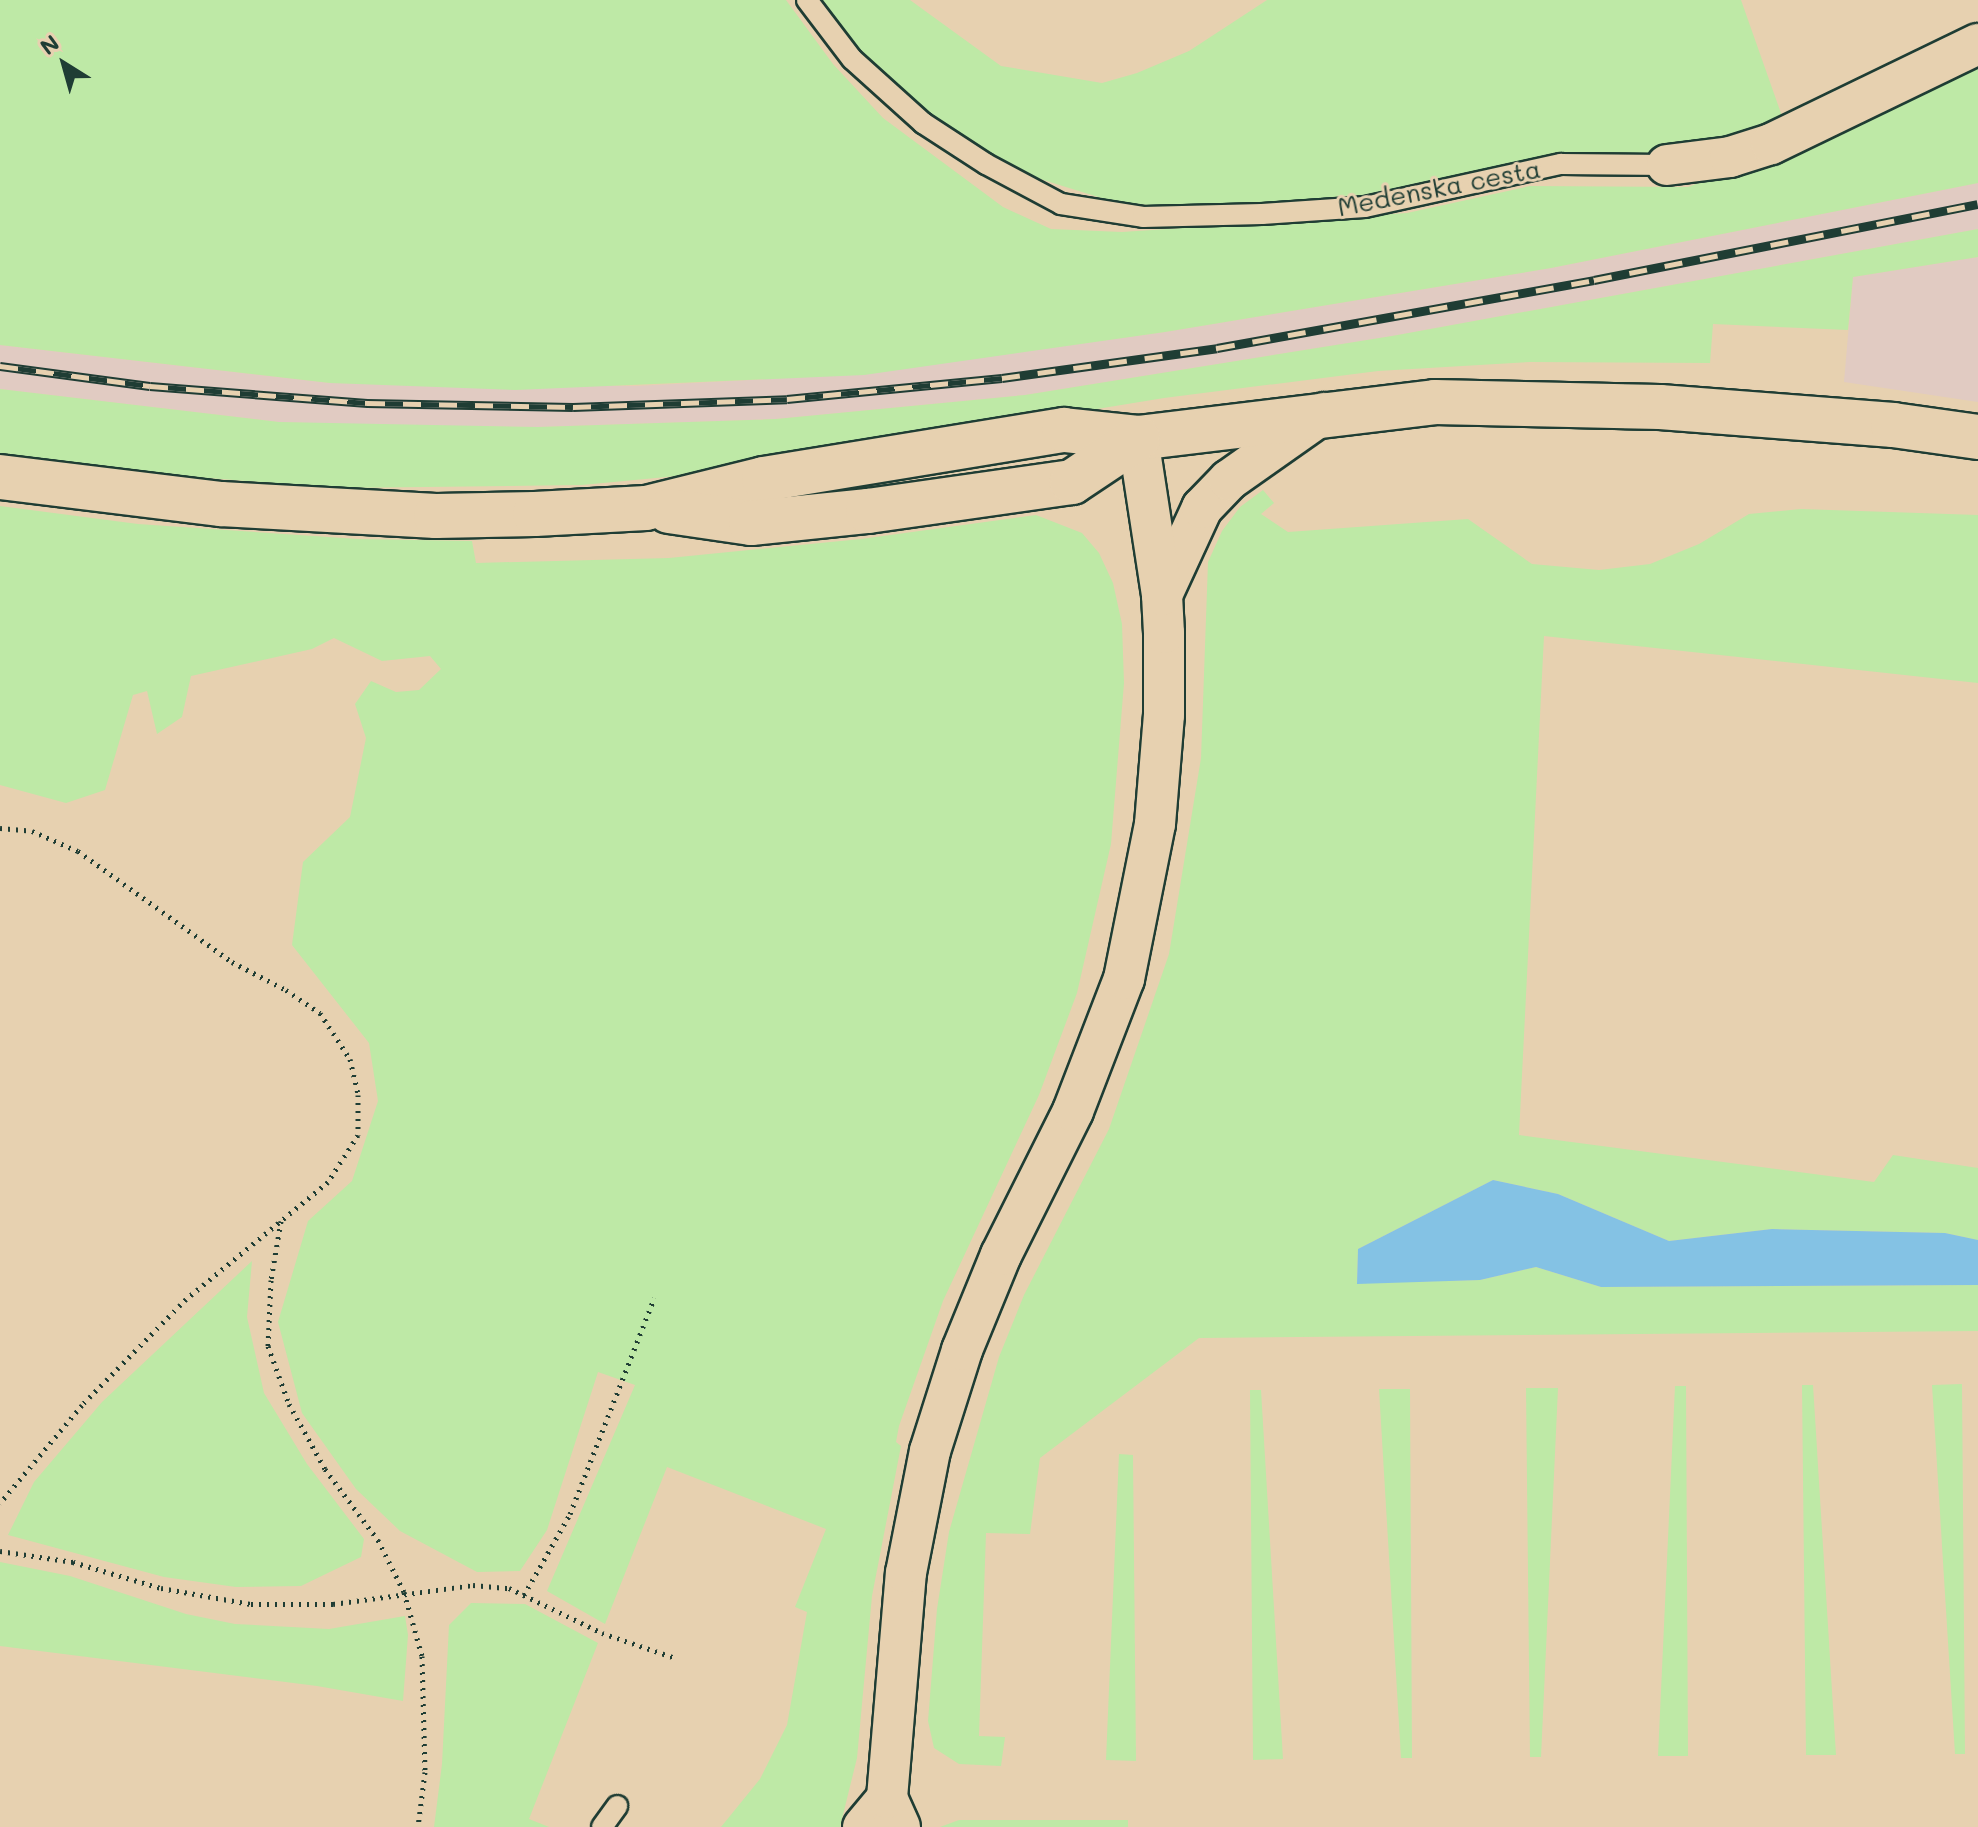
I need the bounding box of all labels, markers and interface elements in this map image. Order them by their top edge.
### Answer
north arrow [24,24,104,104]
text: N [34,28,65,61]
street label: Medenska cesta [1335,153,1543,223]

